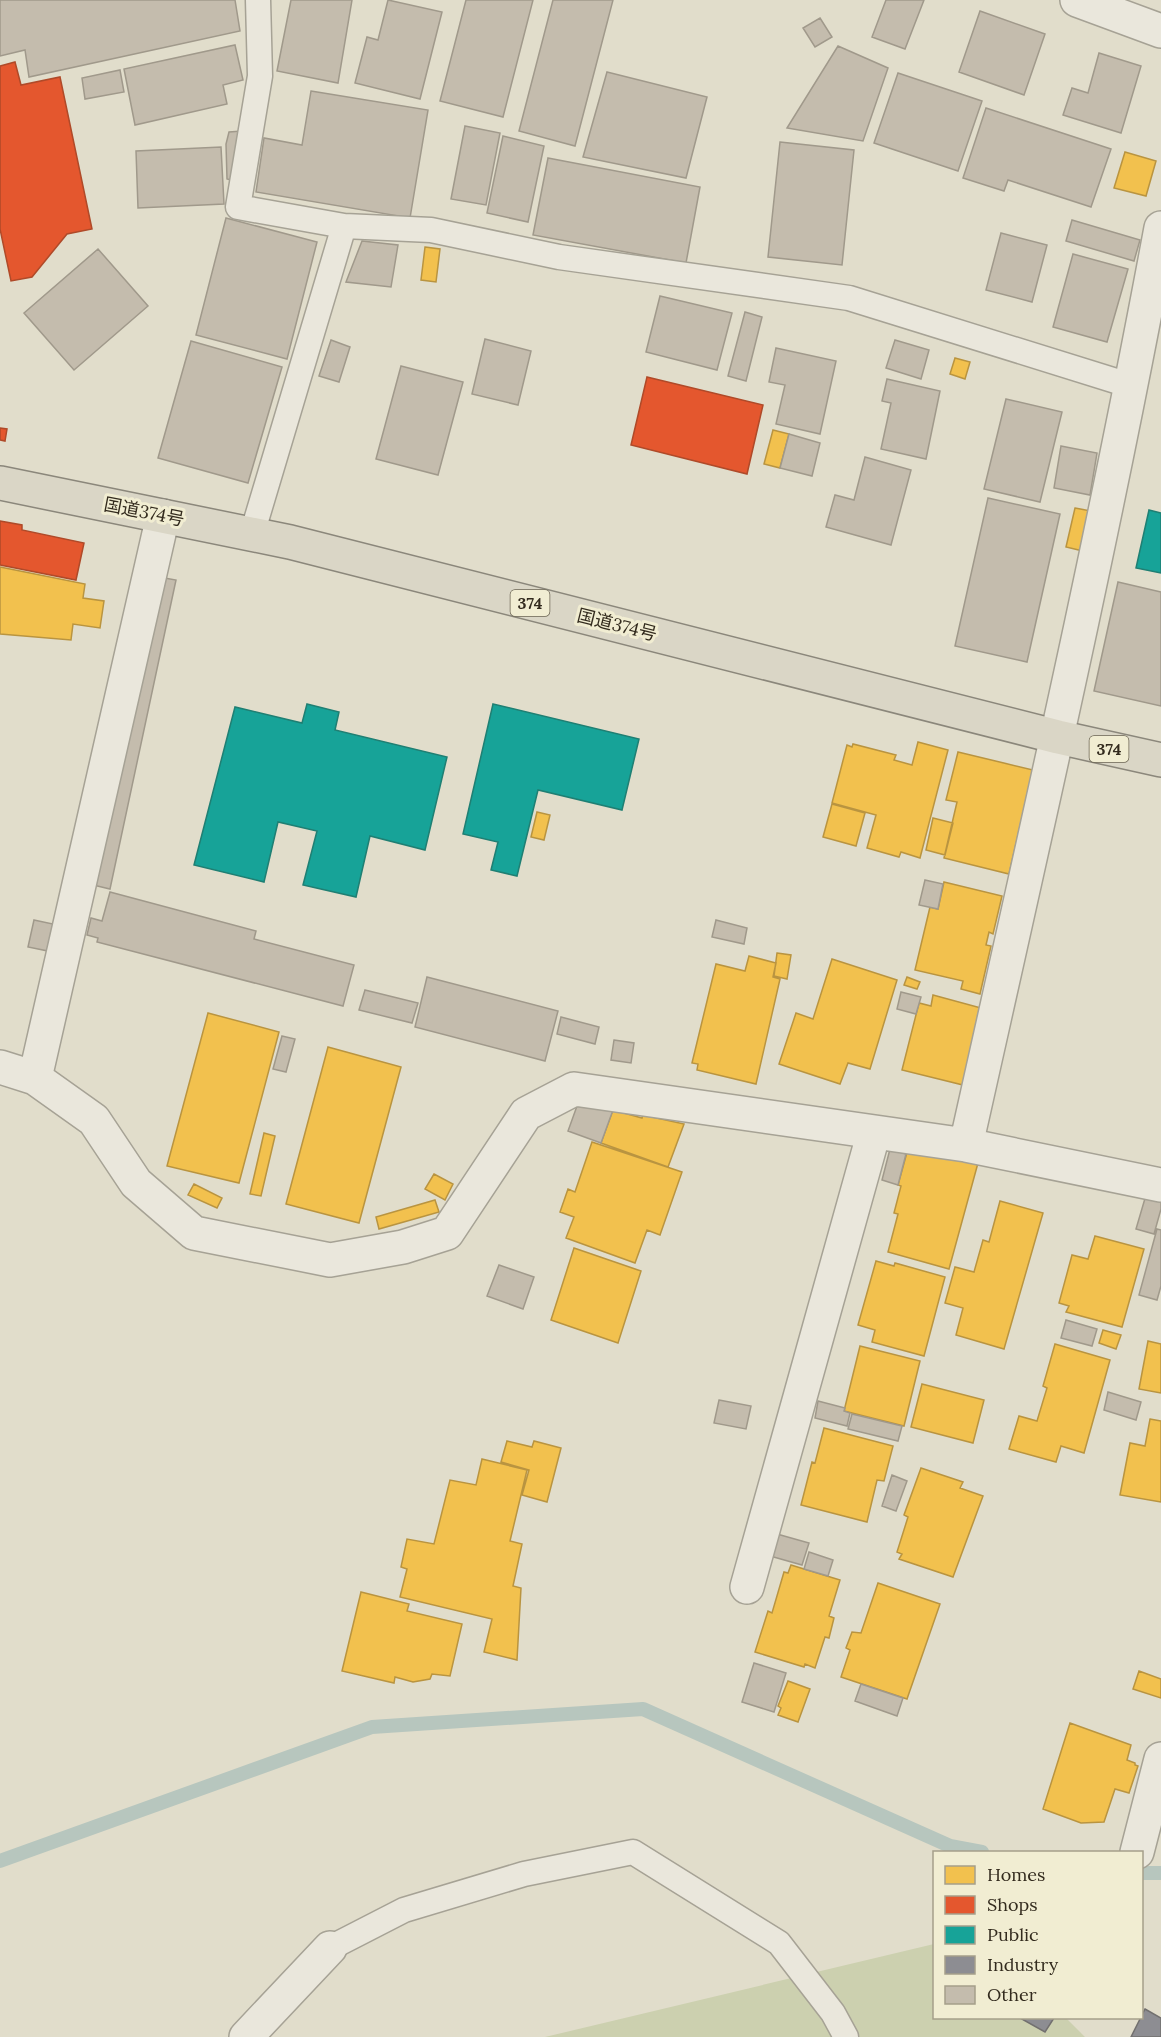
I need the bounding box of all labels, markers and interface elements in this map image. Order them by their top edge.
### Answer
street label: 国道374号 [102,492,186,531]
road number: 374 [510,590,550,616]
street label: 国道374号 [575,604,659,646]
road number: 374 [1090,736,1128,762]
legend [933,1851,1143,2019]
text: Homes [987,1863,1045,1886]
text: Shops [987,1893,1038,1916]
text: Public [987,1923,1039,1946]
text: Industry [987,1953,1059,1976]
text: Other [987,1983,1037,2006]

